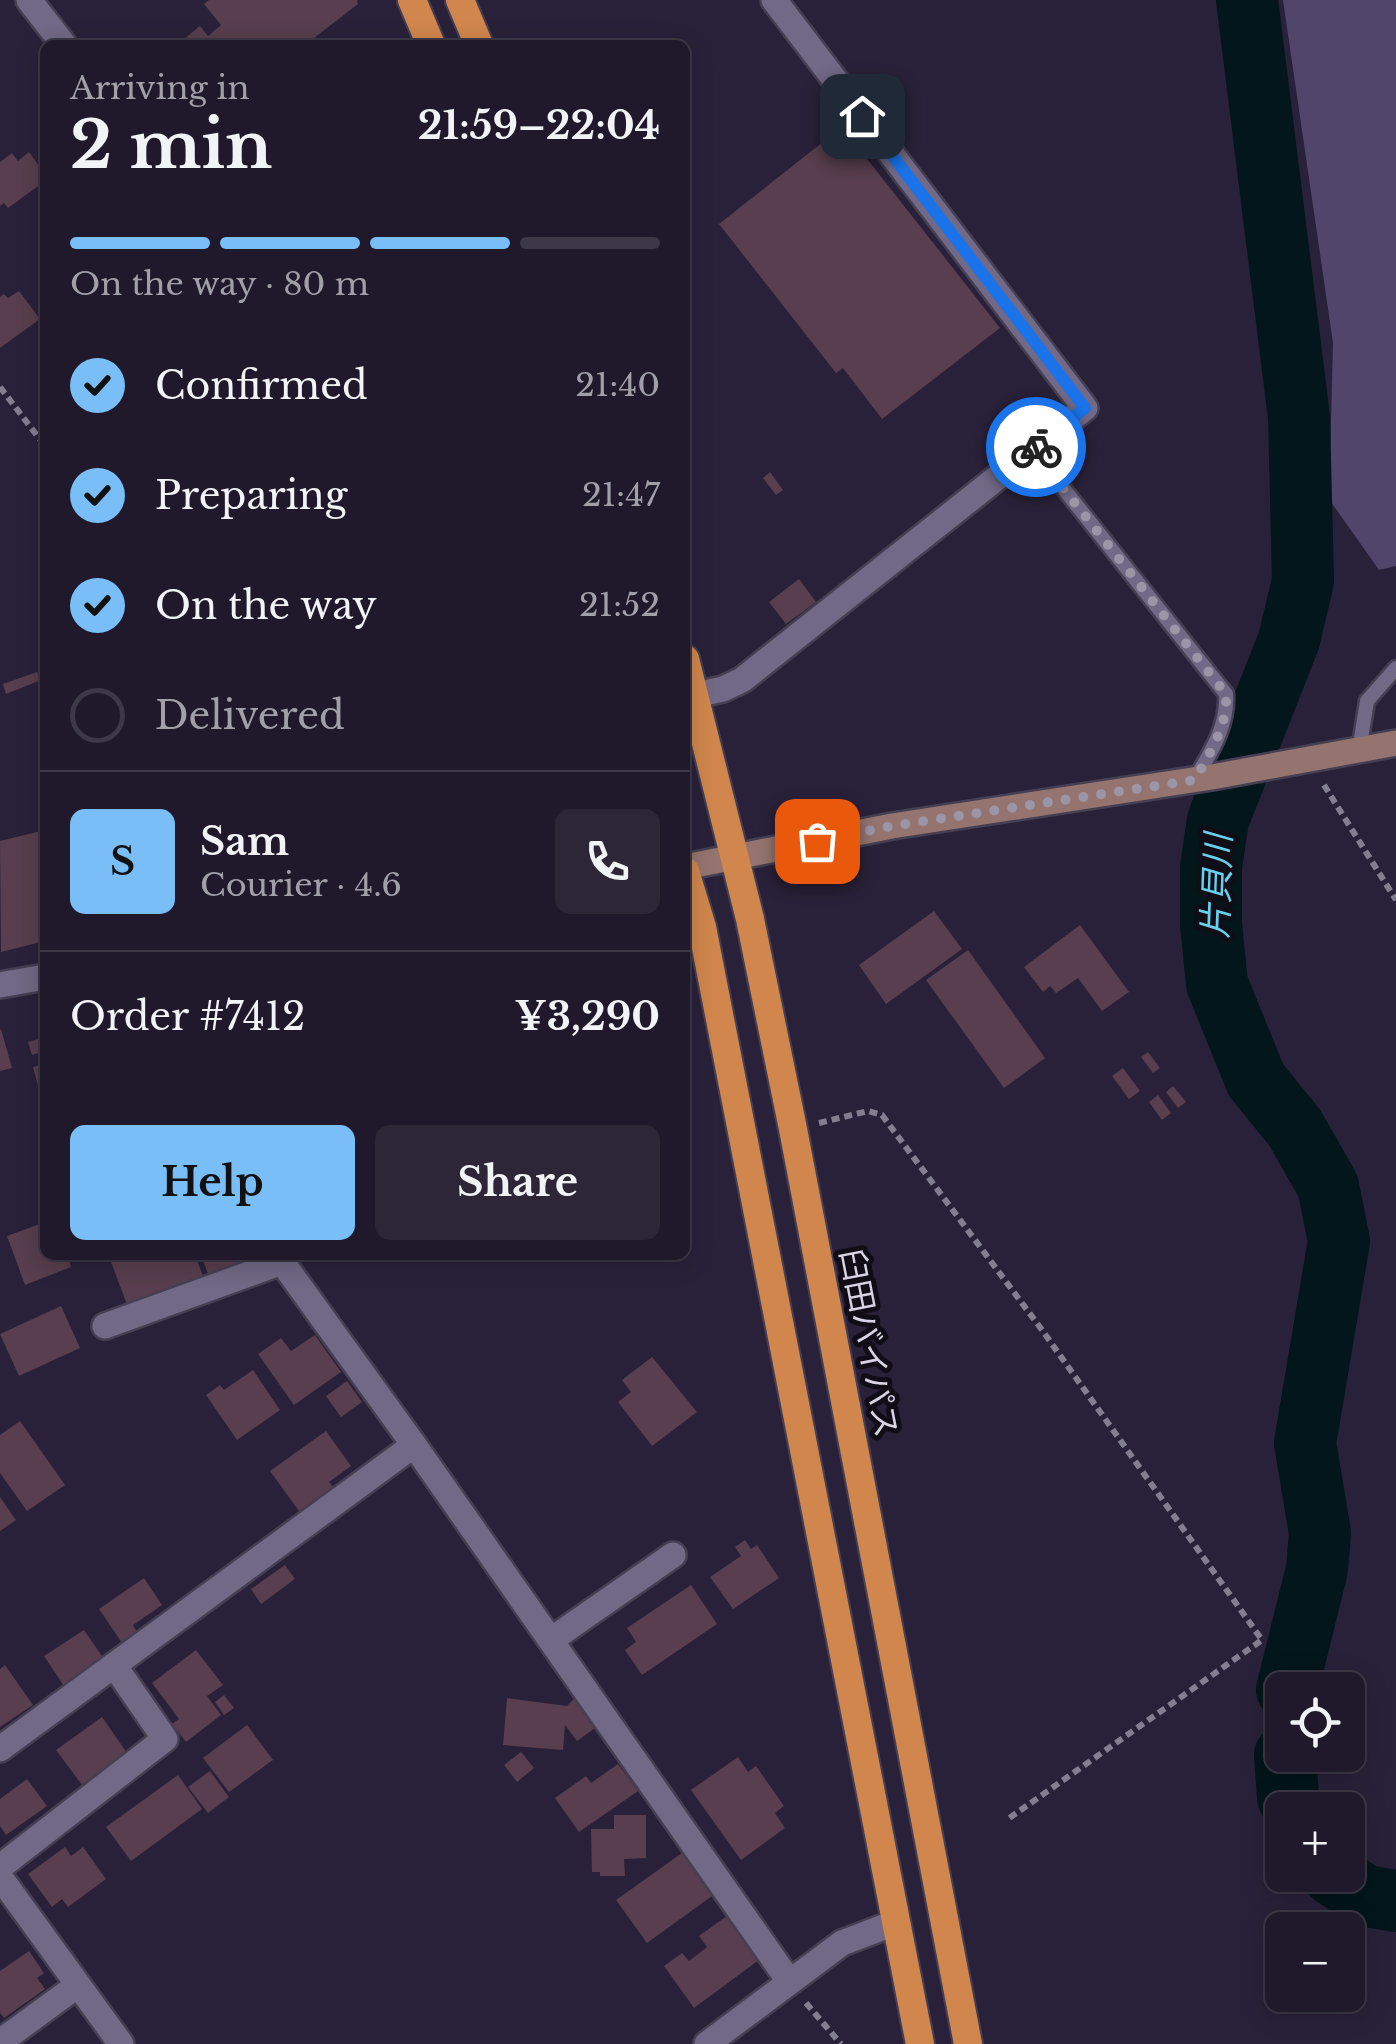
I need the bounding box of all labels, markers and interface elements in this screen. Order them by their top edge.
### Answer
text: Arriving in [70,68,249,108]
pin [820,74,905,159]
icon: home [835,89,890,144]
text: 21:59–22:04 [418,102,660,149]
text: 2 min [70,105,272,186]
text: On the way · 80 m [70,264,369,304]
icon: check [70,358,125,413]
text: Confirmed [155,362,368,409]
text: 21:40 [575,365,660,405]
courier [986,397,1086,497]
icon: bike [1009,420,1064,475]
icon: check [70,468,125,523]
text: Preparing [155,472,347,519]
text: 21:47 [582,475,660,515]
icon: check [70,578,125,633]
text: On the way [155,582,377,629]
text: 21:52 [579,585,660,625]
text: Delivered [155,692,345,739]
pin [775,799,860,884]
button: phone [555,809,660,914]
icon: bag [790,814,845,869]
text: Sam [200,818,289,865]
water label: 片貝川 [1193,829,1240,939]
text: S [110,838,135,885]
text: Courier · 4.6 [200,865,402,905]
text: Order #7412 [70,993,305,1040]
text: ¥3,290 [514,993,660,1040]
button: Help [70,1125,355,1240]
button: Share [375,1125,660,1240]
street label: 臼田バイパス [831,1245,907,1441]
map controls [1265,1672,1365,2012]
button: locate [1265,1672,1365,1772]
button: + [1265,1792,1365,1892]
button: − [1265,1912,1365,2012]

